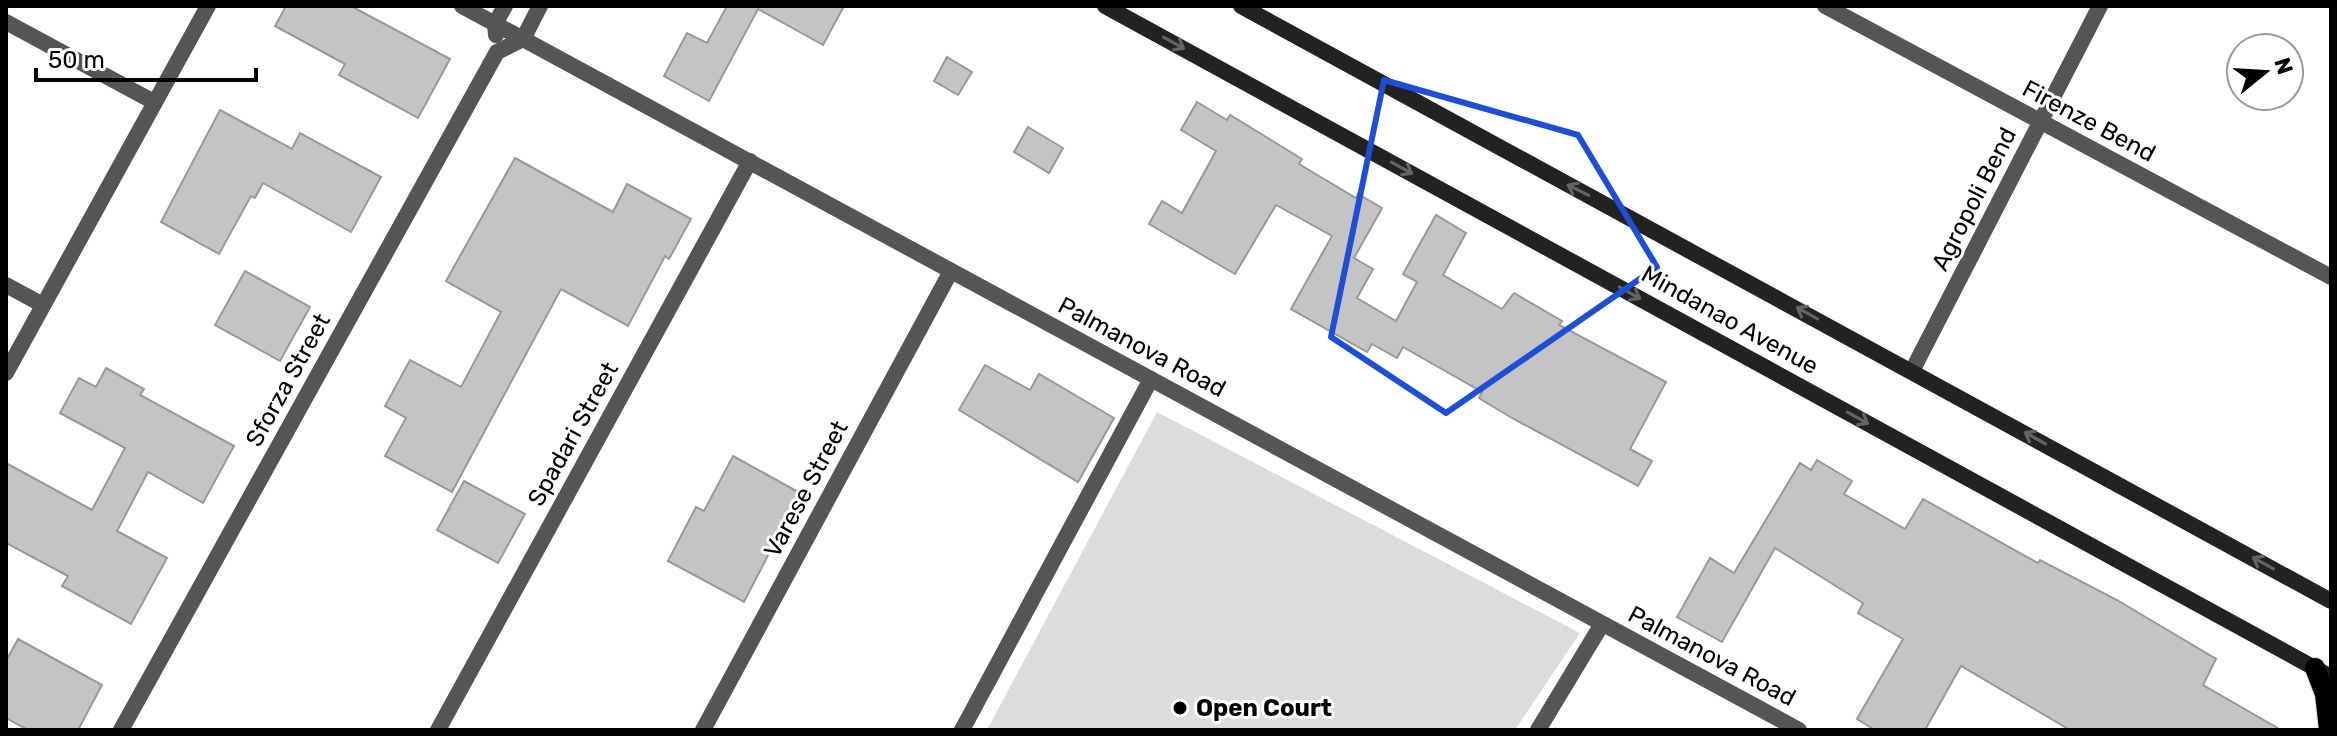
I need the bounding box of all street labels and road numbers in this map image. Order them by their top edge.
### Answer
street label: Firenze Bend [2018,74,2160,168]
street label: Agropoli Bend [1926,123,2022,275]
street label: Mindanao Avenue [1637,260,1823,380]
street label: Palmanova Road [1054,291,1230,403]
street label: Sforza Street [240,309,336,451]
street label: Spadari Street [522,357,624,511]
street label: Varese Street [758,416,854,562]
street label: Palmanova Road [1624,600,1800,712]

